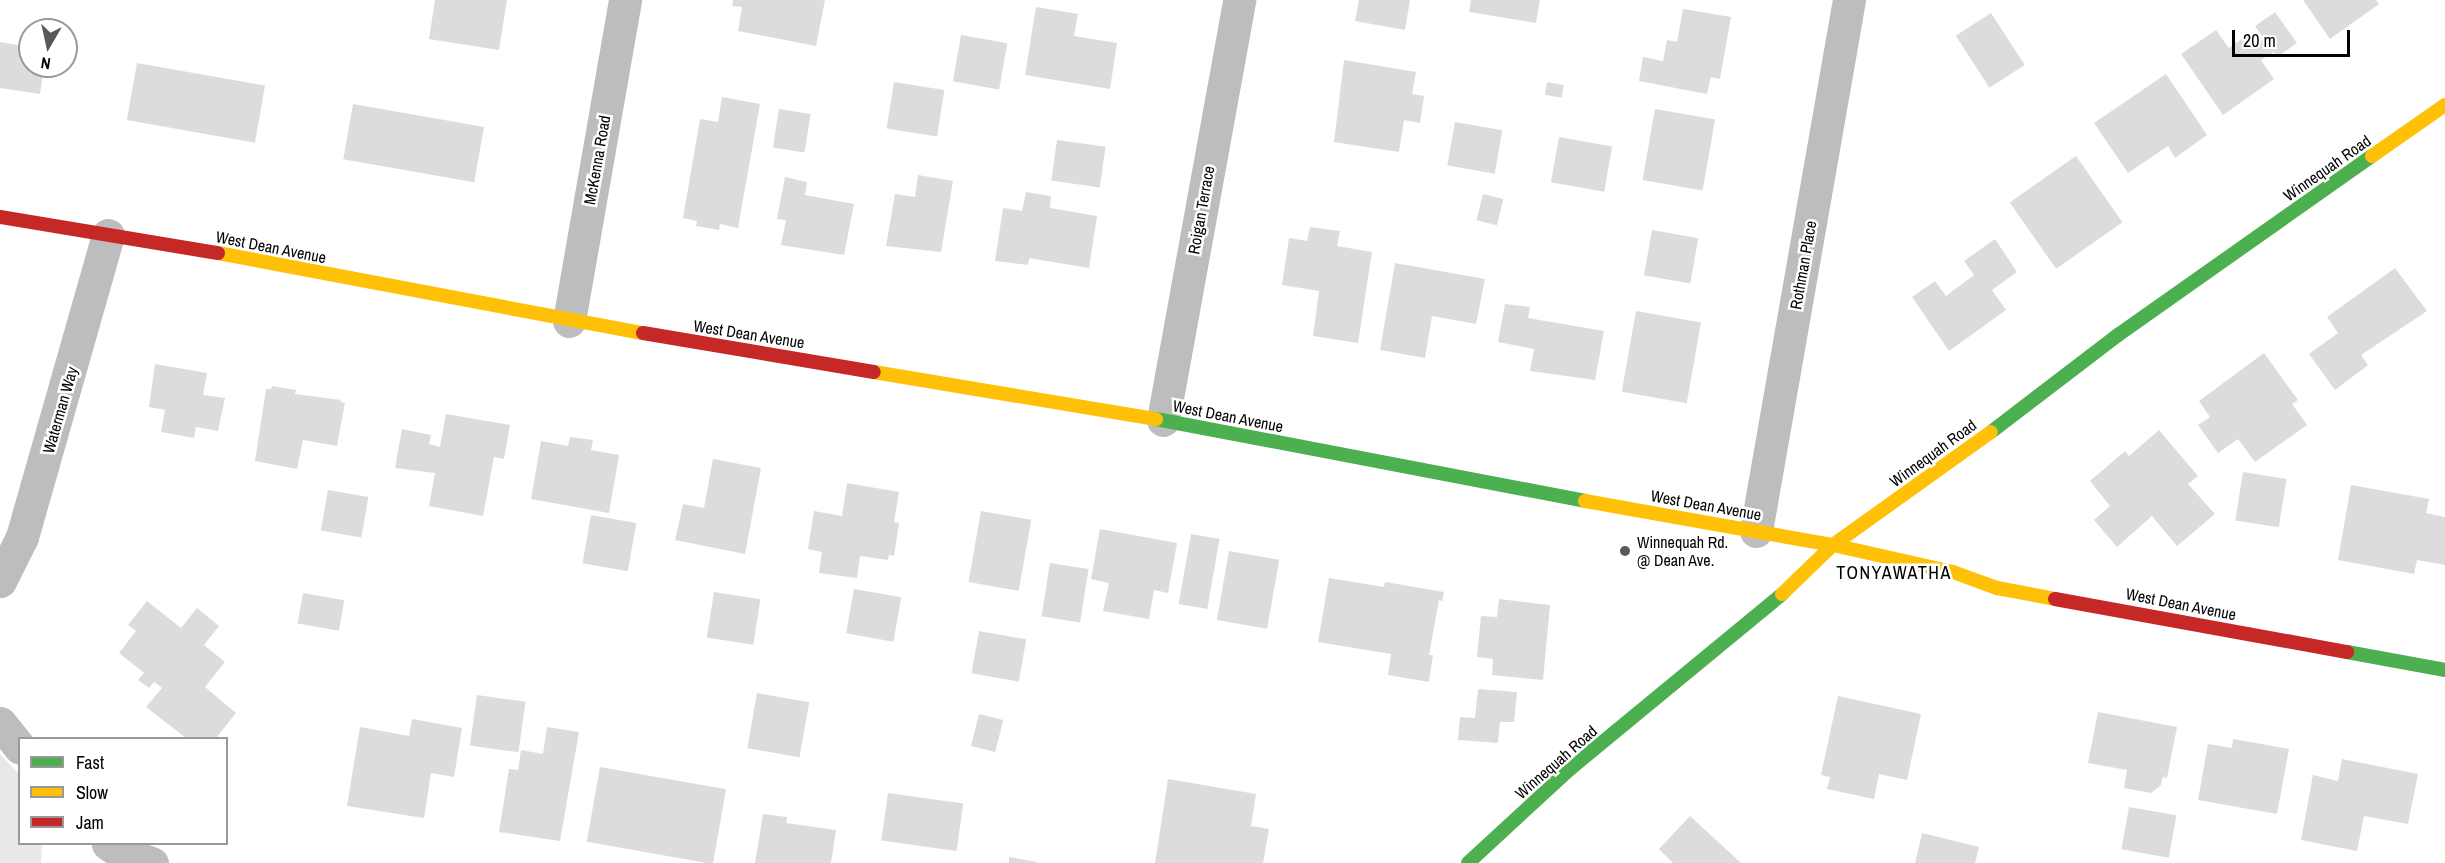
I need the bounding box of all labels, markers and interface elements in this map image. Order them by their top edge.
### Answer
north arrow [18,18,78,78]
scale bar [2235,18,2354,56]
text: 20 m [2243,28,2276,53]
text: N [39,52,52,75]
street label: McKenna Road [580,114,614,206]
street label: Winnequah Road [2280,131,2374,205]
street label: Roigan Terrace [1184,164,1218,256]
street label: Rothman Place [1786,219,1820,311]
street label: West Dean Avenue [214,227,328,267]
street label: West Dean Avenue [692,316,806,352]
street label: Waterman Way [38,364,82,456]
street label: West Dean Avenue [1171,396,1285,436]
street label: Winnequah Road [1886,415,1980,491]
street label: West Dean Avenue [1649,486,1763,524]
place label: Winnequah Rd. @ Dean Ave. [1637,532,1728,570]
marker: Winnequah Rd. @ Dean Ave. [1618,544,1632,558]
district label: TONYAWATHA [1836,562,1952,584]
street label: West Dean Avenue [2124,584,2238,624]
street label: Winnequah Road [1511,721,1601,803]
legend [18,737,228,845]
text: Fast [76,750,104,775]
text: Slow [76,780,108,805]
text: Jam [76,810,104,835]

